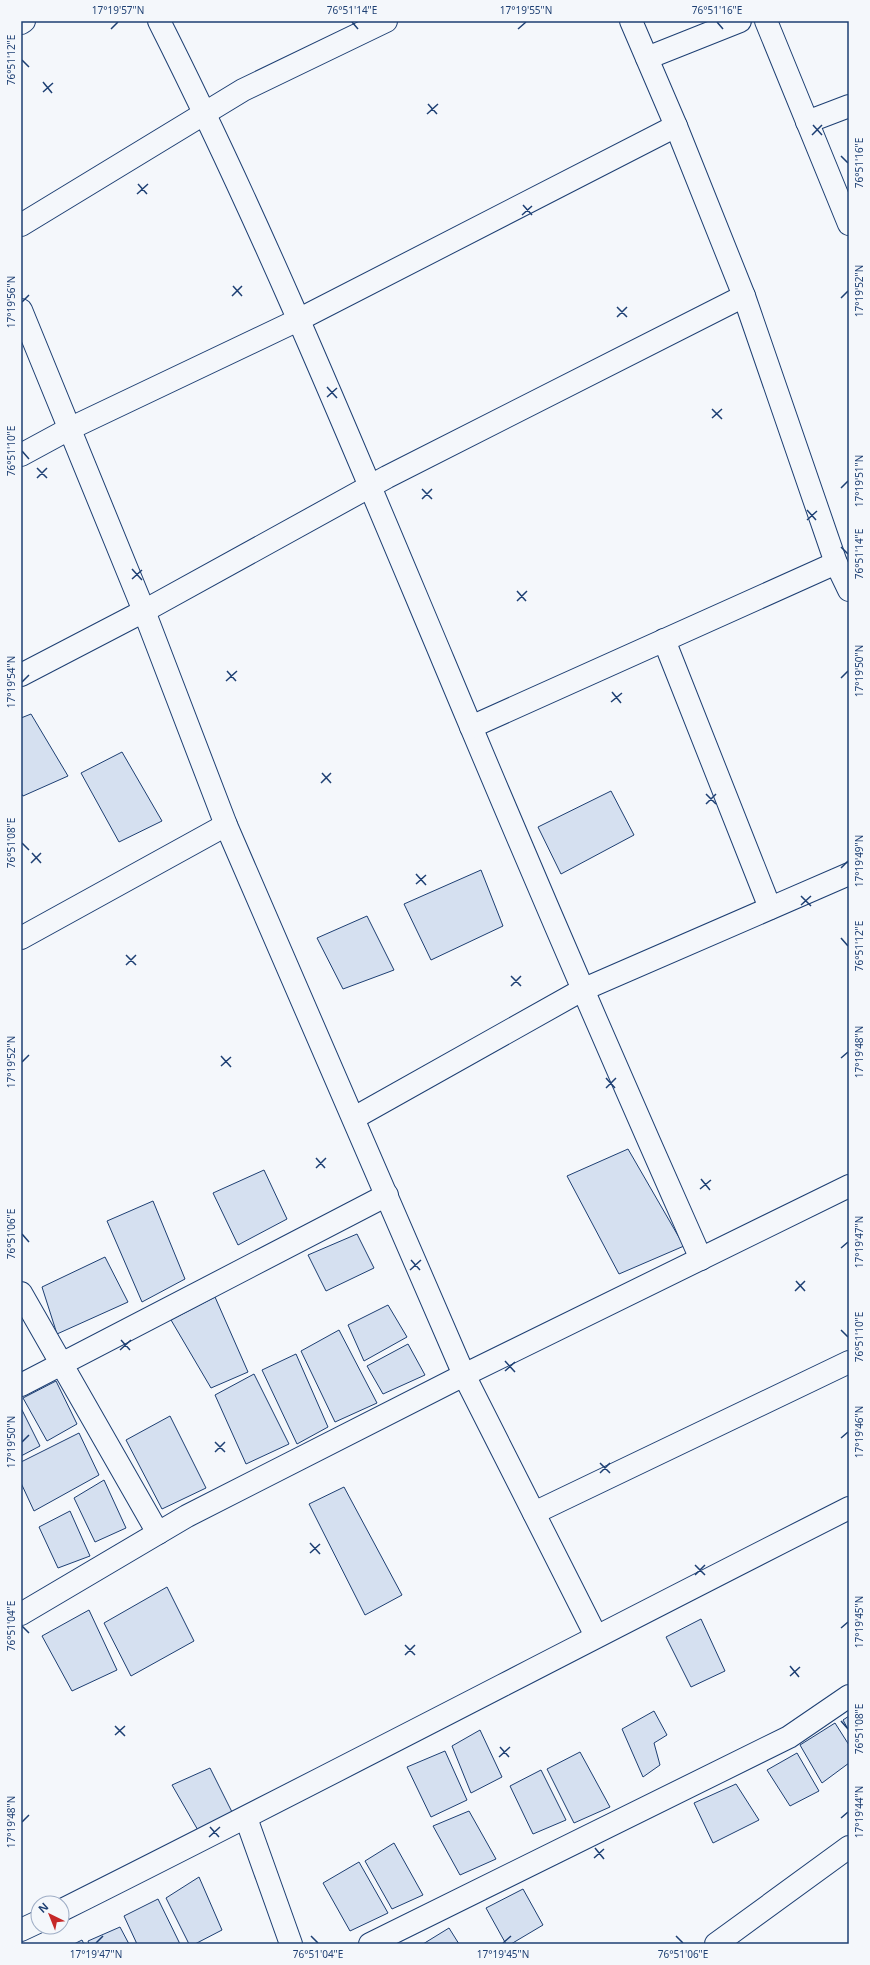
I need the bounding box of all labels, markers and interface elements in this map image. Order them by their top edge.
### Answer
text: 17°19'57"N [92,3,144,17]
text: 76°51'14"E [327,3,377,17]
text: 17°19'55"N [500,3,552,17]
text: 76°51'16"E [692,3,742,17]
text: 76°51'12"E [4,35,18,85]
text: 76°51'16"E [852,138,866,188]
text: 17°19'52"N [852,265,866,317]
text: 17°19'56"N [4,276,18,328]
text: 76°51'10"E [4,426,18,476]
text: 17°19'51"N [852,455,866,507]
text: 76°51'14"E [852,529,866,579]
text: 17°19'50"N [852,645,866,697]
text: 17°19'54"N [4,656,18,708]
text: 76°51'08"E [4,818,18,868]
text: 17°19'49"N [852,835,866,887]
text: 76°51'12"E [852,921,866,971]
text: 17°19'48"N [852,1026,866,1078]
text: 17°19'52"N [4,1036,18,1088]
text: 76°51'06"E [4,1209,18,1259]
text: 17°19'47"N [852,1216,866,1268]
text: 76°51'10"E [852,1312,866,1362]
text: 17°19'46"N [852,1406,866,1458]
text: 17°19'50"N [4,1416,18,1468]
text: 17°19'45"N [852,1596,866,1648]
text: 76°51'04"E [4,1601,18,1651]
text: 76°51'08"E [852,1704,866,1754]
text: 17°19'44"N [852,1786,866,1838]
text: 17°19'48"N [4,1796,18,1848]
north arrow [30,1895,70,1935]
text: N [34,1899,51,1916]
text: 17°19'47"N [70,1947,122,1961]
text: 76°51'04"E [293,1947,343,1961]
text: 17°19'45"N [477,1947,529,1961]
text: 76°51'06"E [658,1947,708,1961]

